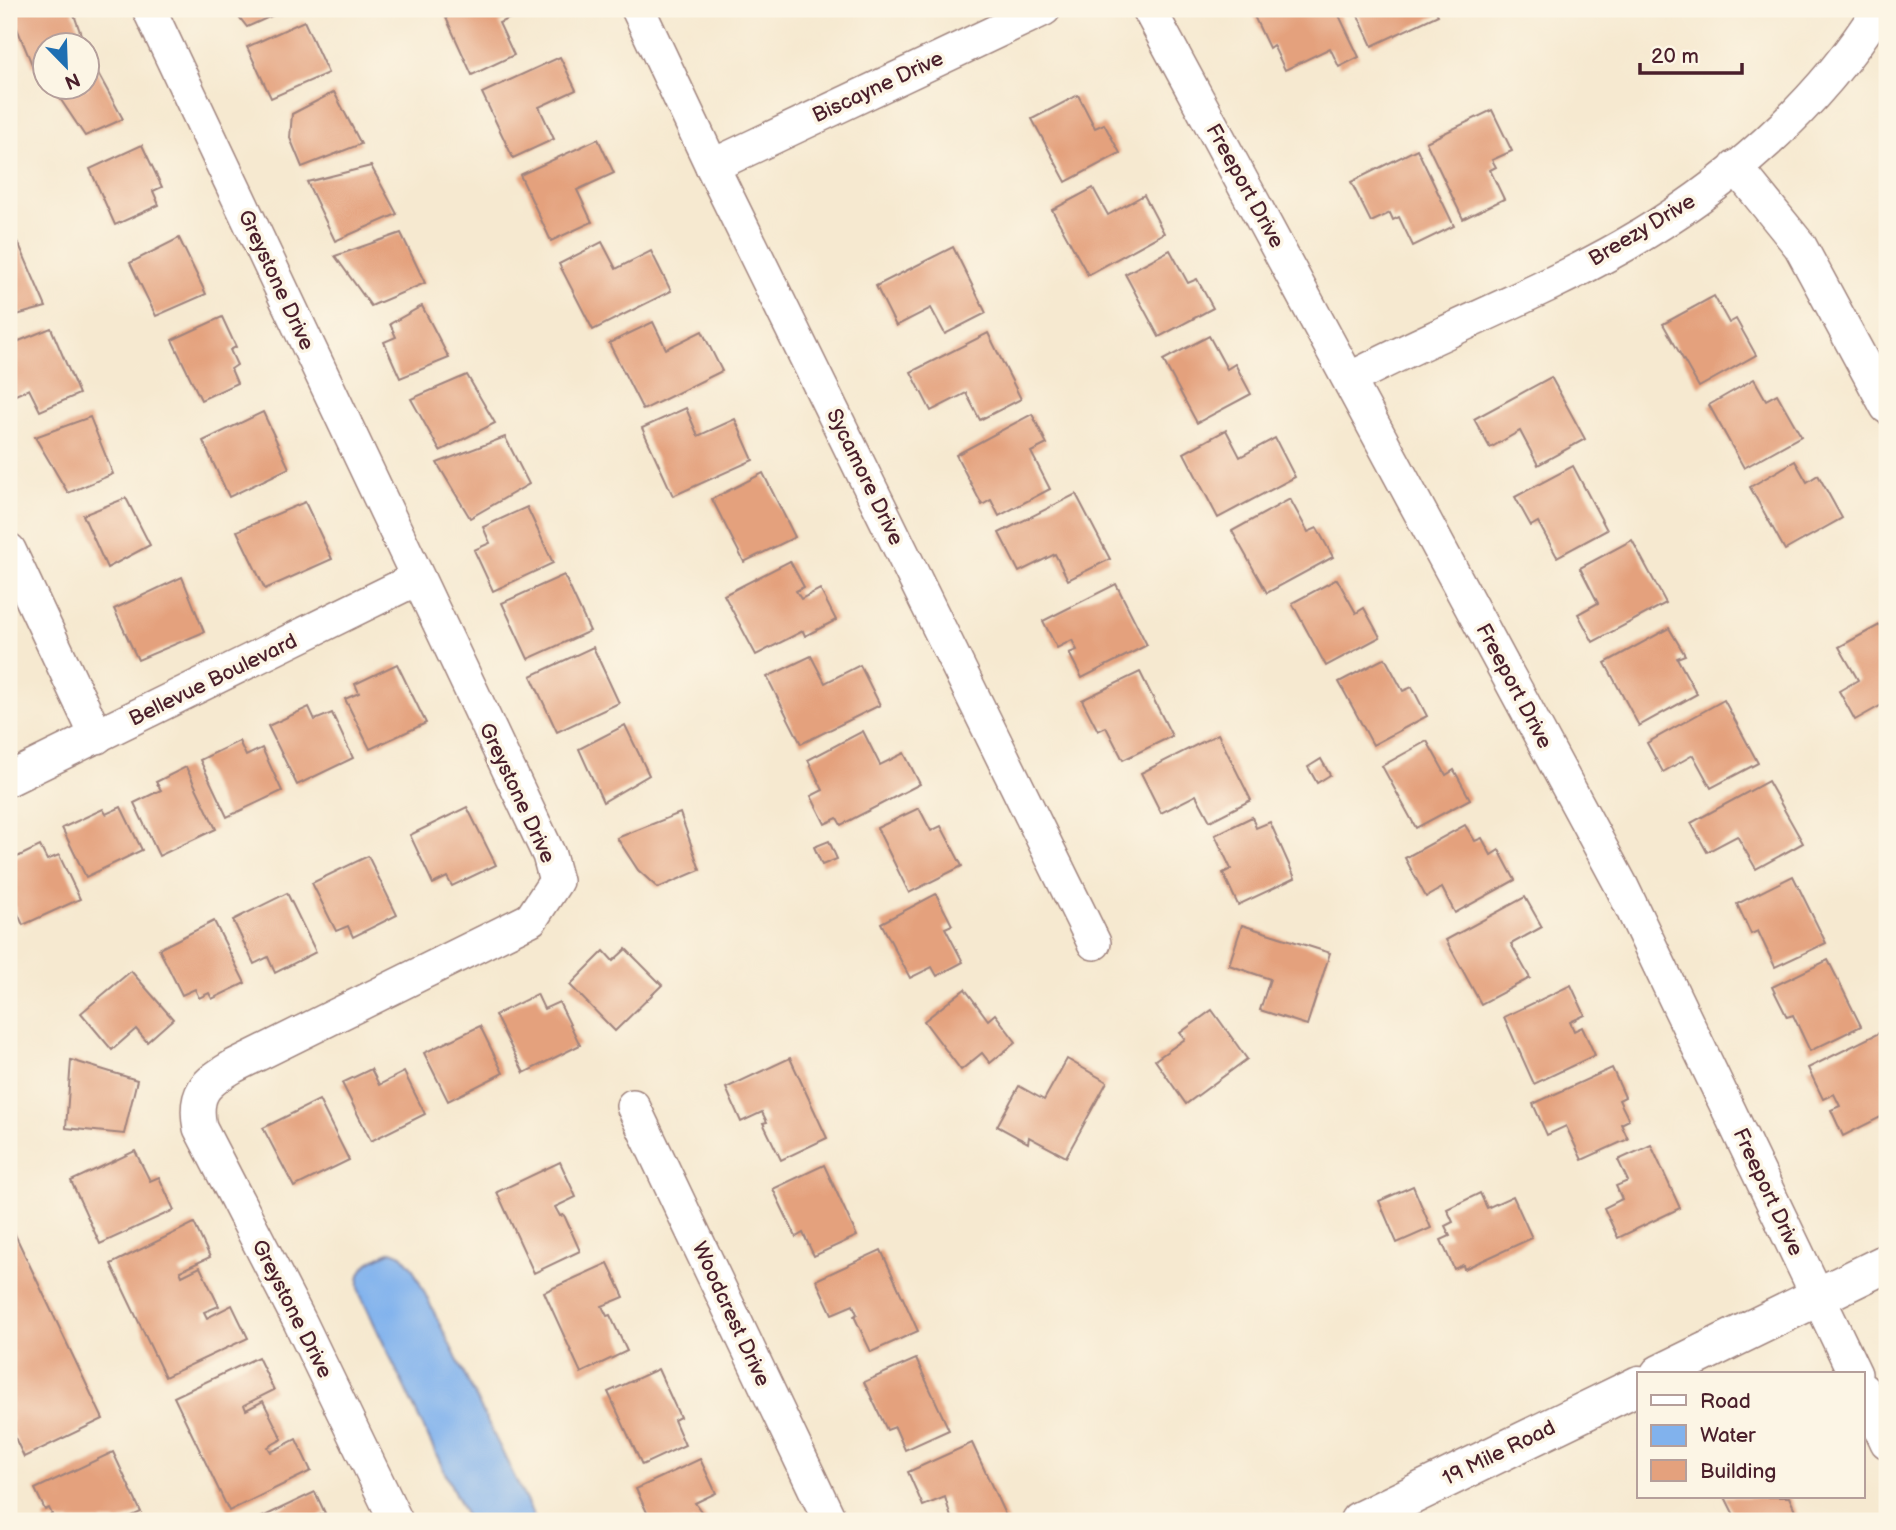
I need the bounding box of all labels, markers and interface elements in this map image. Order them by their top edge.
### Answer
north arrow [32,32,102,102]
scale bar [1640,32,1742,76]
text: 20 m [1651,44,1699,69]
street label: Biscayne Drive [809,46,947,128]
text: N [61,67,83,94]
street label: Freeport Drive [1201,120,1289,252]
street label: Breezy Drive [1584,188,1700,272]
street label: Greystone Drive [233,206,319,354]
street label: Sycamore Drive [821,405,909,549]
street label: Freeport Drive [1471,619,1557,753]
street label: Bellevue Boulevard [125,628,301,732]
street label: Greystone Drive [474,719,560,867]
street label: Freeport Drive [1728,1124,1808,1260]
street label: Greystone Drive [246,1236,338,1382]
street label: Woodcrest Drive [687,1238,775,1390]
legend [1637,1372,1864,1498]
text: Road [1700,1389,1751,1414]
street label: 19 Mile Road [1439,1415,1559,1491]
text: Water [1700,1423,1756,1448]
text: Building [1700,1459,1776,1484]

